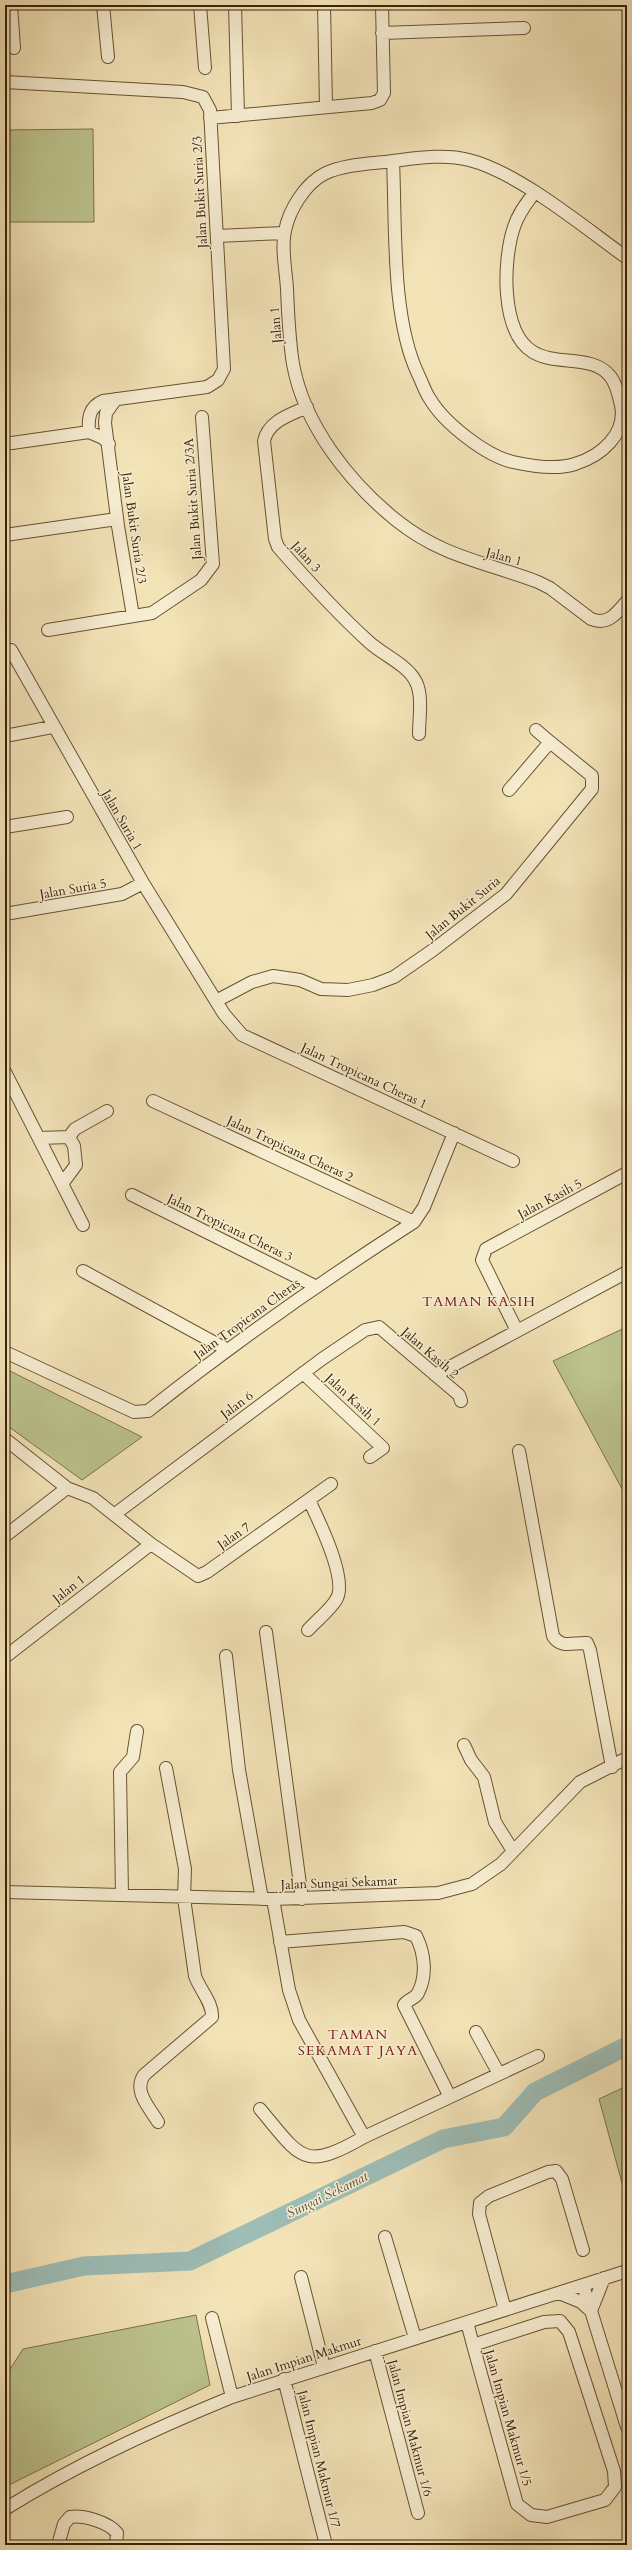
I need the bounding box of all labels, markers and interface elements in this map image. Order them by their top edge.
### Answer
street label: Jalan Bukit Suria 2/3 [188,135,212,251]
street label: Jalan 1 [265,306,287,346]
street label: Jalan Bukit Suria 2/3A [180,437,206,562]
street label: Jalan Bukit Suria 2/3 [117,469,151,585]
street label: Jalan 3 [286,536,325,577]
street label: Jalan 1 [482,543,524,570]
street label: Jalan Suria 1 [96,784,147,854]
street label: Jalan Bukit Suria [420,872,505,945]
street label: Jalan Suria 5 [36,874,108,904]
street label: Jalan Tropicana Cheras 1 [296,1038,430,1113]
street label: Jalan Tropicana Cheras 2 [222,1111,356,1186]
street label: Jalan Kasih 5 [513,1175,585,1224]
street label: Jalan Tropicana Cheras 3 [162,1189,296,1266]
street label: Jalan Tropicana Cheras [189,1274,304,1365]
district label: TAMAN KASIH [422,1292,536,1311]
street label: Jalan Kasih 2 [396,1322,463,1383]
street label: Jalan Kasih 1 [320,1368,385,1431]
street label: Jalan 6 [215,1387,257,1424]
street label: Jalan 7 [212,1518,254,1555]
street label: Jalan 1 [48,1571,89,1609]
street label: Jalan Sungai Sekamat [278,1872,398,1894]
district label: TAMAN SEKAMAT JAYA [298,2025,418,2060]
water label: Sungai Sekamat [283,2167,372,2223]
street label: Jalan Impian Makmur [242,2332,364,2387]
street label: Jalan Impian Makmur 1/5 [479,2346,536,2488]
street label: Jalan Impian Makmur 1/6 [383,2356,437,2499]
street label: Jalan Impian Makmur 1/7 [293,2386,345,2530]

